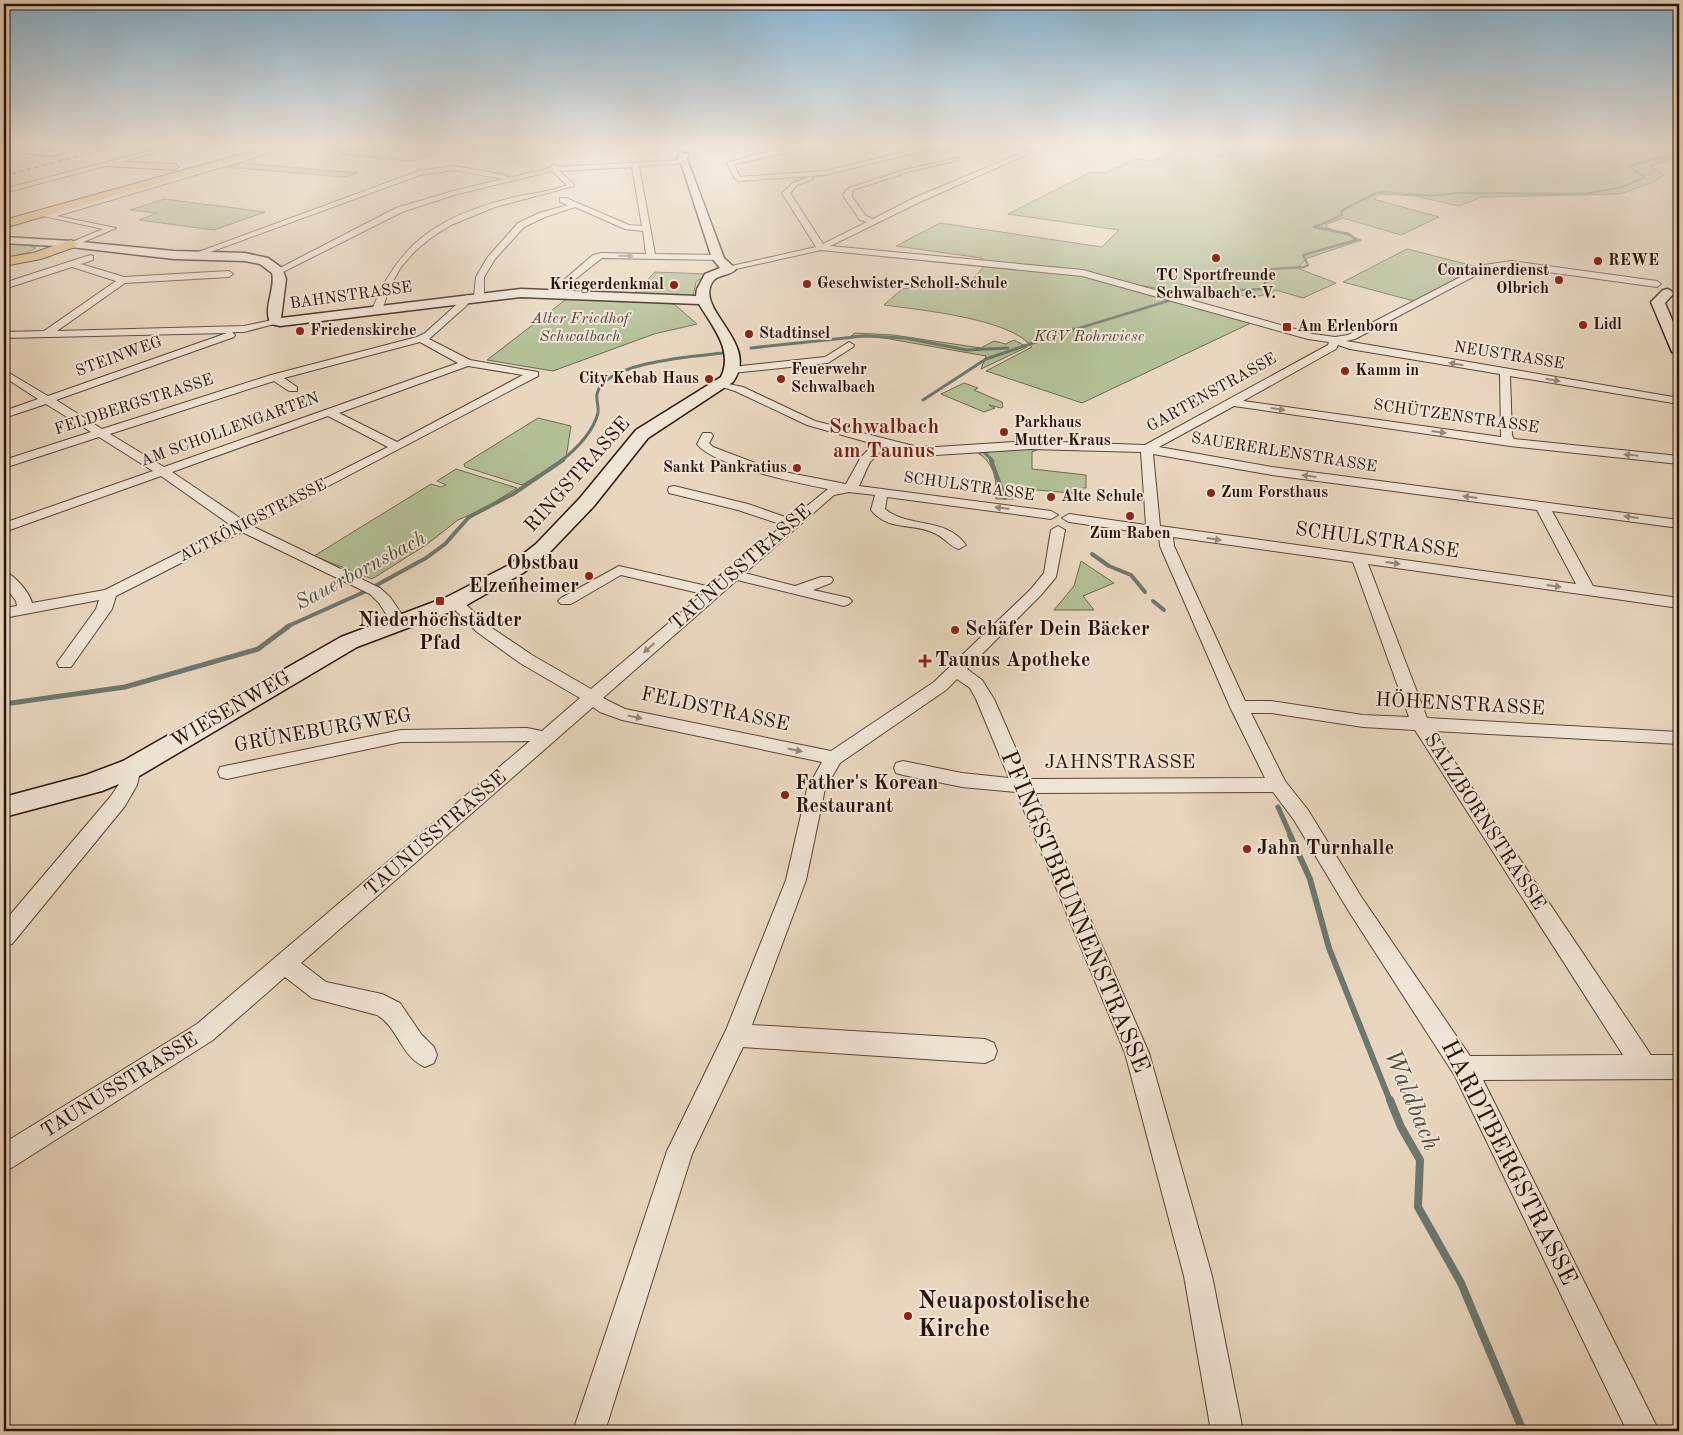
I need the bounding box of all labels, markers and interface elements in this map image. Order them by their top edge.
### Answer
one-way arrow [618,252,634,260]
marker: TC Sportfreunde Schwalbach e. V. [1210,252,1222,264]
place label: REWE [1608,253,1659,269]
marker: REWE [1592,255,1604,267]
place label: Containerdienst Olbrich [1437,263,1549,297]
place label: TC Sportfreunde Schwalbach e. V. [1156,268,1276,302]
marker: Containerdienst Olbrich [1553,274,1565,286]
place label: Geschwister-Scholl-Schule [817,276,1008,292]
place label: Kriegerdenkmal [549,277,664,293]
marker: Geschwister-Scholl-Schule [801,278,813,290]
street label: BAHNSTRASSE [289,279,413,313]
marker: Kriegerdenkmal [668,279,680,291]
park label: Alter Friedhof Schwalbach [530,311,632,345]
place label: Lidl [1593,317,1622,333]
place label: Am Erlenborn [1297,319,1398,335]
marker: Lidl [1577,319,1589,331]
marker: Am Erlenborn [1281,321,1293,333]
place label: Friedenskirche [310,323,417,339]
marker: Friedenskirche [294,325,306,337]
place label: Stadtinsel [759,326,830,342]
marker: Stadtinsel [743,328,755,340]
park label: KGV Rohrwiese [1033,329,1145,345]
street label: STEINWEG [74,334,165,380]
street label: NEUSTRASSE [1453,339,1565,373]
street label: GARTENSTRASSE [1145,351,1279,435]
one-way arrow [1448,359,1464,367]
place label: Feuerwehr Schwalbach [791,362,875,396]
place label: Kamm in [1355,363,1419,379]
marker: Kamm in [1339,365,1351,377]
place label: City Kebab Haus [579,371,699,387]
street label: FELDBERGSTRASSE [53,372,215,438]
marker: City Kebab Haus [703,373,715,385]
marker: Feuerwehr Schwalbach [775,373,787,385]
one-way arrow [1545,376,1561,384]
street label: AM SCHOLLENGARTEN [139,390,321,470]
street label: SCHÜTZENSTRASSE [1372,394,1540,437]
one-way arrow [1270,405,1286,413]
street label: RINGSTRASSE [521,414,635,536]
place label: Parkhaus Mutter Kraus [1014,415,1111,449]
district label: Schwalbach am Taunus [829,417,939,462]
marker: Parkhaus Mutter Kraus [998,426,1010,438]
one-way arrow [1431,428,1447,436]
street label: SAUERERLENSTRASSE [1190,430,1378,476]
one-way arrow [1622,450,1638,458]
place label: Sankt Pankratius [663,460,787,476]
marker: Sankt Pankratius [791,462,803,474]
street label: SCHULSTRASSE [902,470,1036,504]
one-way arrow [1300,472,1316,480]
street label: ALTKÖNIGSTRASSE [175,473,329,565]
place label: Zum Forsthaus [1221,485,1328,501]
marker: Zum Forsthaus [1205,487,1217,499]
place label: Alte Schule [1061,489,1144,505]
marker: Alte Schule [1045,491,1057,503]
one-way arrow [1461,493,1477,501]
street label: TAUNUSSTRASSE [666,501,816,635]
one-way arrow [994,504,1010,512]
marker: Zum Raben [1124,510,1136,522]
one-way arrow [1623,513,1639,521]
street label: SCHULSTRASSE [1294,520,1460,562]
place label: Zum Raben [1089,526,1171,542]
water label: Sauerbornsbach [292,528,430,614]
one-way arrow [1207,535,1223,543]
place label: Obstbau Elzenheimer [469,554,579,597]
one-way arrow [1385,559,1401,567]
marker: Obstbau Elzenheimer [583,570,595,582]
one-way arrow [1546,582,1562,590]
marker: Niederhöchstädter Pfad [434,595,446,607]
place label: Niederhöchstädter Pfad [358,611,522,654]
place label: Schäfer Dein Bäcker [965,620,1150,640]
marker: Schäfer Dein Bäcker [949,624,961,636]
one-way arrow [643,642,655,654]
place label: Taunus Apotheke [935,651,1090,671]
marker: Taunus Apotheke [919,655,931,667]
street label: WIESENWEG [168,668,294,752]
street label: FELDSTRASSE [639,685,791,735]
street label: HÖHENSTRASSE [1375,688,1545,719]
street label: GRÜNEBURGWEG [232,703,413,756]
one-way arrow [628,713,643,721]
street label: SALZBORNSTRASSE [1420,730,1548,914]
one-way arrow [787,746,803,754]
street label: PFINGSTBRUNNENSTRASSE [995,747,1153,1077]
street label: JAHNSTRASSE [1045,753,1195,773]
street label: TAUNUSSTRASSE [361,767,511,901]
place label: Father's Korean Restaurant [795,774,938,817]
marker: Father's Korean Restaurant [779,789,791,801]
place label: Jahn Turnhalle [1257,839,1394,859]
marker: Jahn Turnhalle [1241,843,1253,855]
street label: TAUNUSSTRASSE [38,1030,202,1142]
street label: HARDTBERGSTRASSE [1436,1036,1580,1290]
water label: Waldbach [1378,1046,1444,1155]
place label: Neuapostolische Kirche [918,1290,1090,1342]
marker: Neuapostolische Kirche [902,1310,914,1322]

